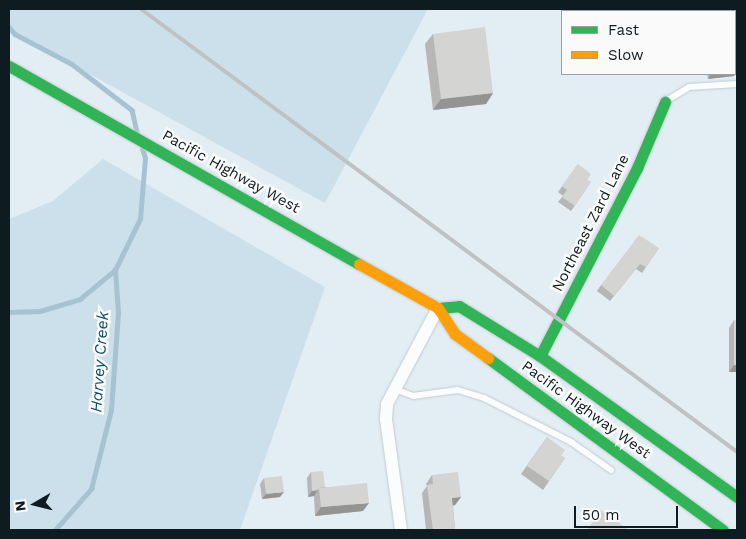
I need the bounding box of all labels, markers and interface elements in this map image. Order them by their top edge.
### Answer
legend [561,10,736,75]
text: Fast [608,21,639,39]
text: Slow [608,46,644,64]
street label: Pacific Highway West [159,126,303,218]
street label: Northeast Zard Lane [549,152,633,294]
water label: Harvey Creek [87,311,113,413]
street label: Pacific Highway West [518,357,654,463]
north arrow [10,479,60,529]
scale bar [576,496,680,528]
text: N [12,500,29,512]
text: 50 m [582,506,619,524]

